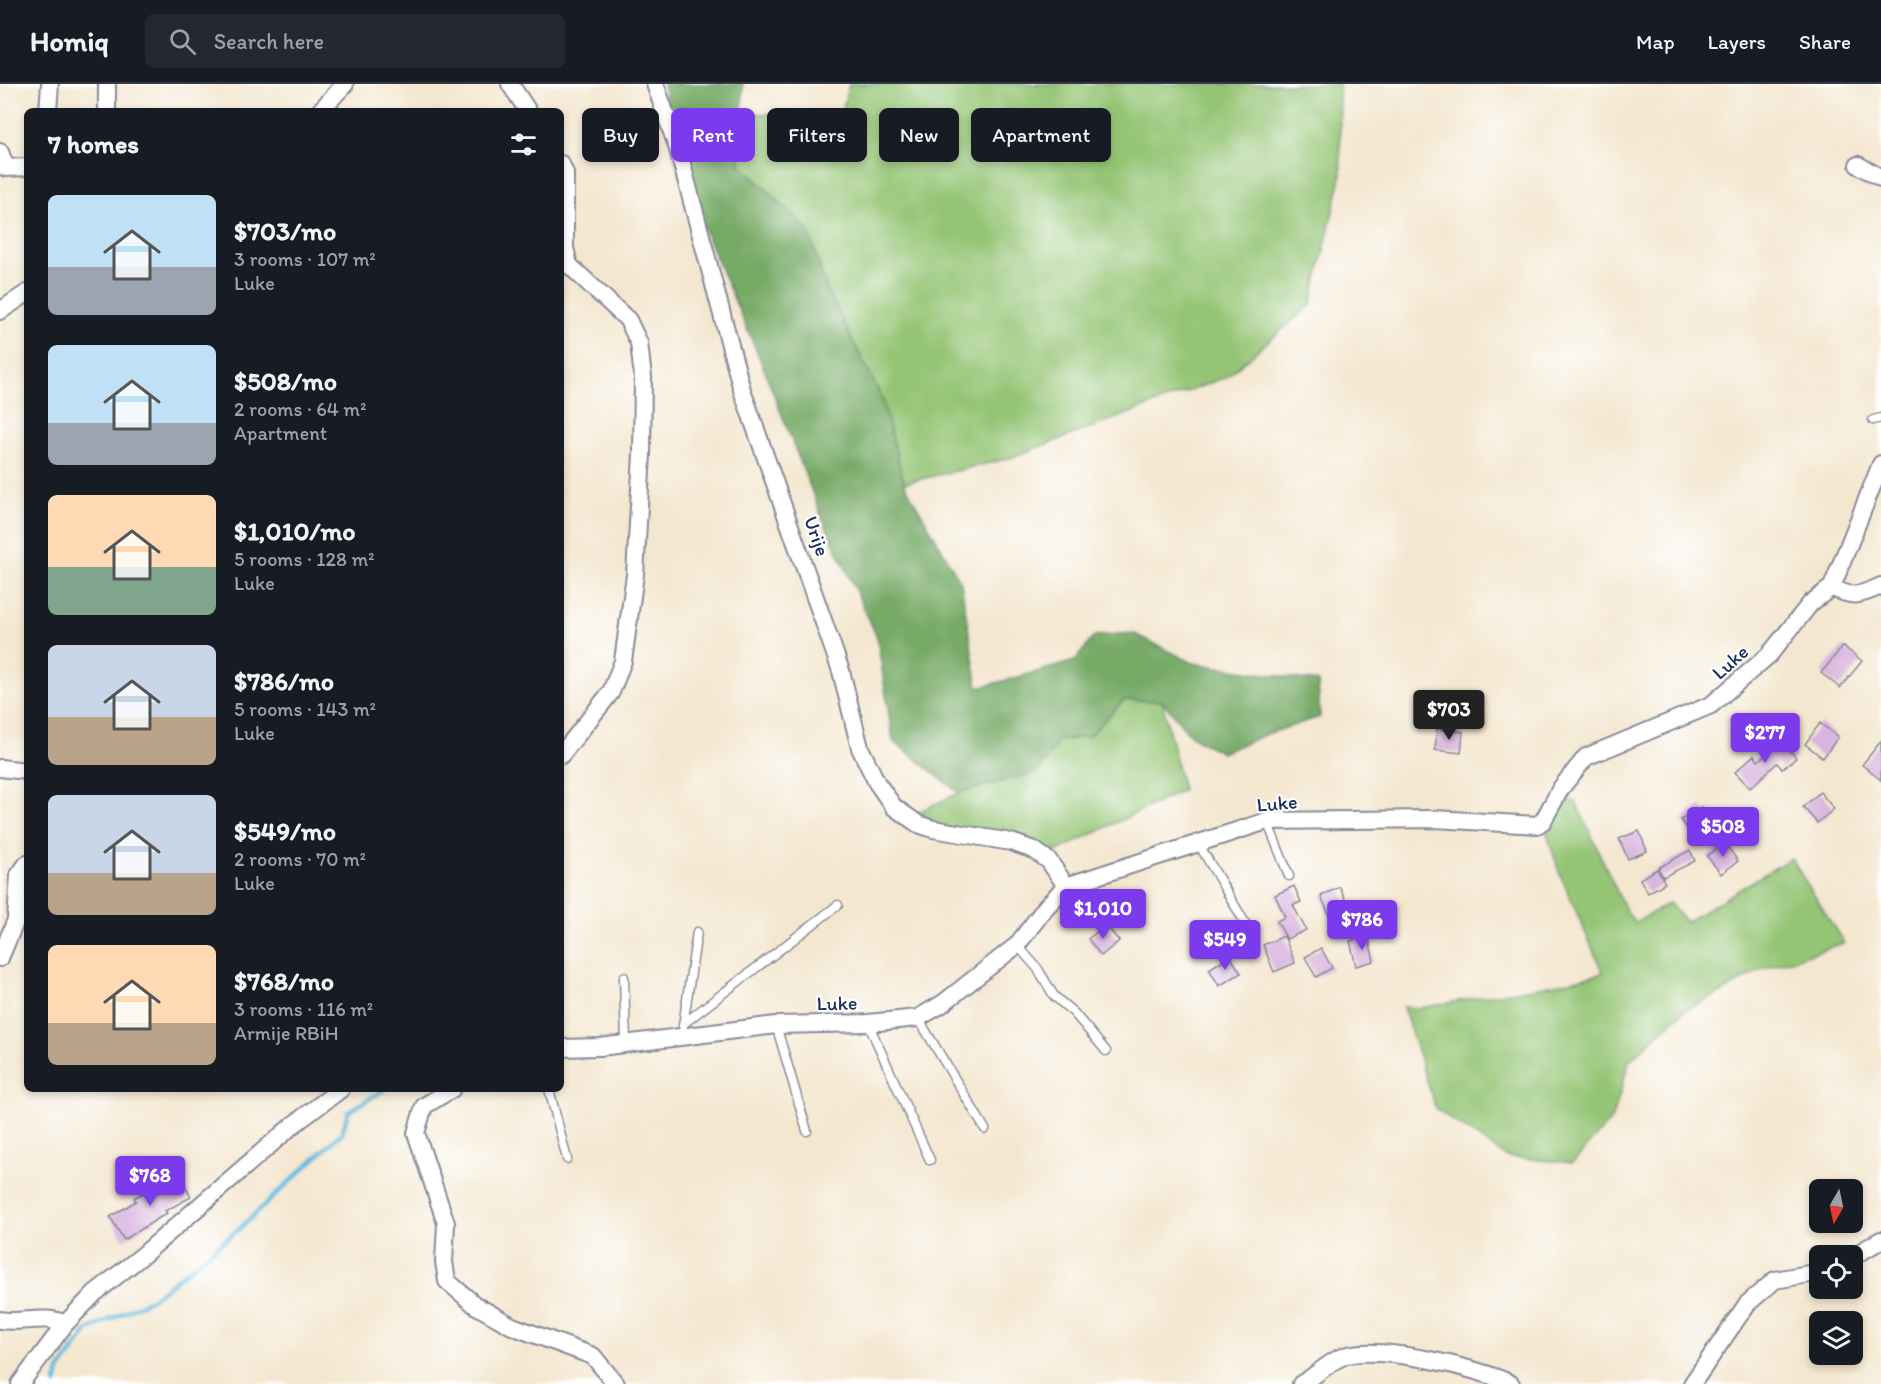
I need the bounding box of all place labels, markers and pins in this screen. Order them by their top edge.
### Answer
pin: $703 [1413,690,1485,741]
pin: $277 [1729,713,1801,764]
pin: $508 [1687,807,1759,858]
pin: $1,010 [1054,889,1152,940]
pin: $786 [1326,900,1398,951]
pin: $549 [1189,920,1261,971]
pin: $768 [114,1156,186,1207]

